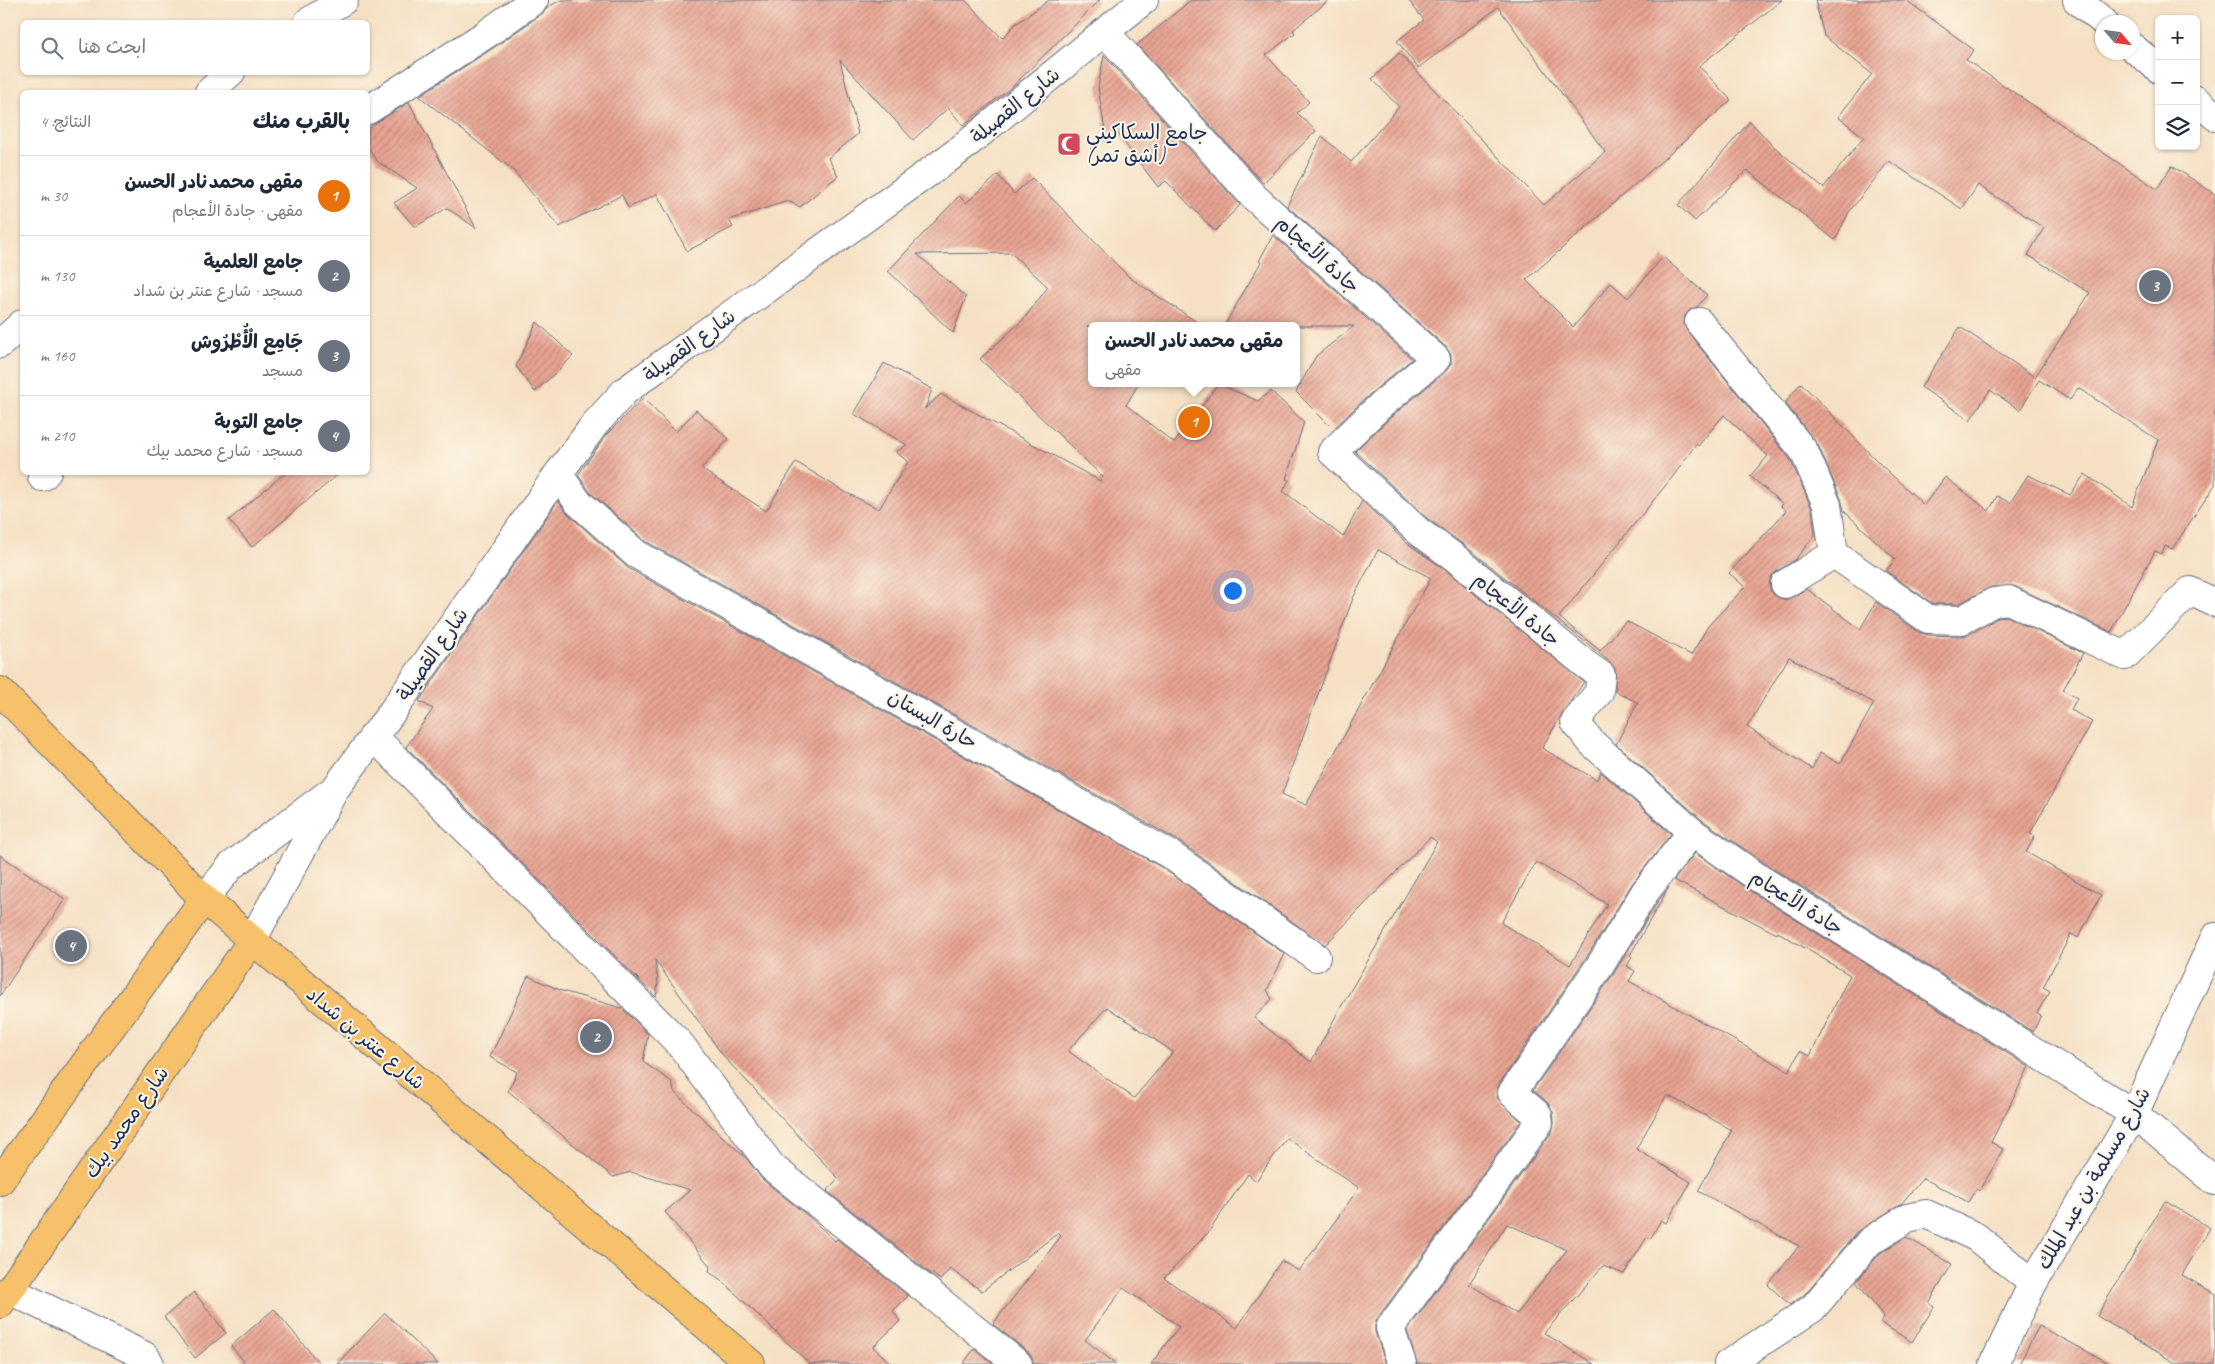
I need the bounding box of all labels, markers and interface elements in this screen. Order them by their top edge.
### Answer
north arrow [2095,15,2140,60]
map controls [2155,15,2200,150]
button: + [2155,15,2200,60]
search box [20,20,370,75]
icon: search [38,34,66,62]
text: ابحث هنا [78,35,146,59]
button: − [2155,60,2200,105]
street label: شارع القصيلة [966,62,1066,150]
button: layers [2155,105,2200,150]
text: بالقرب منك [253,108,350,134]
text: النتائج: 4 [40,112,91,132]
place label: جامع السكاكيني (أشق تمر) [1086,120,1208,168]
mosque icon: جامع السكاكيني (أشق تمر) [1056,131,1082,157]
text: مقهى محمدنادر الحسن [125,170,303,194]
text: 30 m [40,186,67,206]
text: 1 [330,186,338,206]
text: مقهى · جادة الأعجام [172,201,303,221]
street label: جادة الأعجام [1269,209,1366,300]
text: جامع العلمية [204,250,303,274]
text: 130 m [40,266,74,286]
text: 2 [330,266,338,286]
pin: 3 [2139,267,2171,305]
text: مسجد · شارع عنتر بن شداد [133,281,303,301]
street label: شارع القصيلة [638,304,741,388]
popup [1088,322,1300,387]
text: مقهى محمدنادر الحسن [1105,329,1283,353]
text: جَامِع الْأُطْرُوش [191,330,303,354]
text: 160 m [40,346,74,366]
text: 3 [330,346,338,366]
text: مقهى [1105,360,1141,380]
text: مسجد [262,361,303,381]
pin: 1 [1178,403,1210,441]
text: جامع التوبة [214,410,303,434]
text: 210 m [40,426,74,446]
text: 4 [330,426,338,446]
text: مسجد · شارع محمد بيك [146,441,303,461]
street label: جادة الأعجام [1467,566,1566,654]
your location [1220,578,1246,604]
street label: شارع القصيلة [391,603,474,706]
street label: حارة البستان [884,684,982,755]
street label: جادة الأعجام [1745,863,1848,942]
pin: 4 [55,927,87,965]
street label: شارع عنتر بن شداد [301,981,430,1096]
pin: 2 [580,1018,612,1056]
street label: شارع محمد بيك [79,1061,175,1184]
street label: شارع مسلمة بن عبد الملك [2031,1083,2157,1274]

